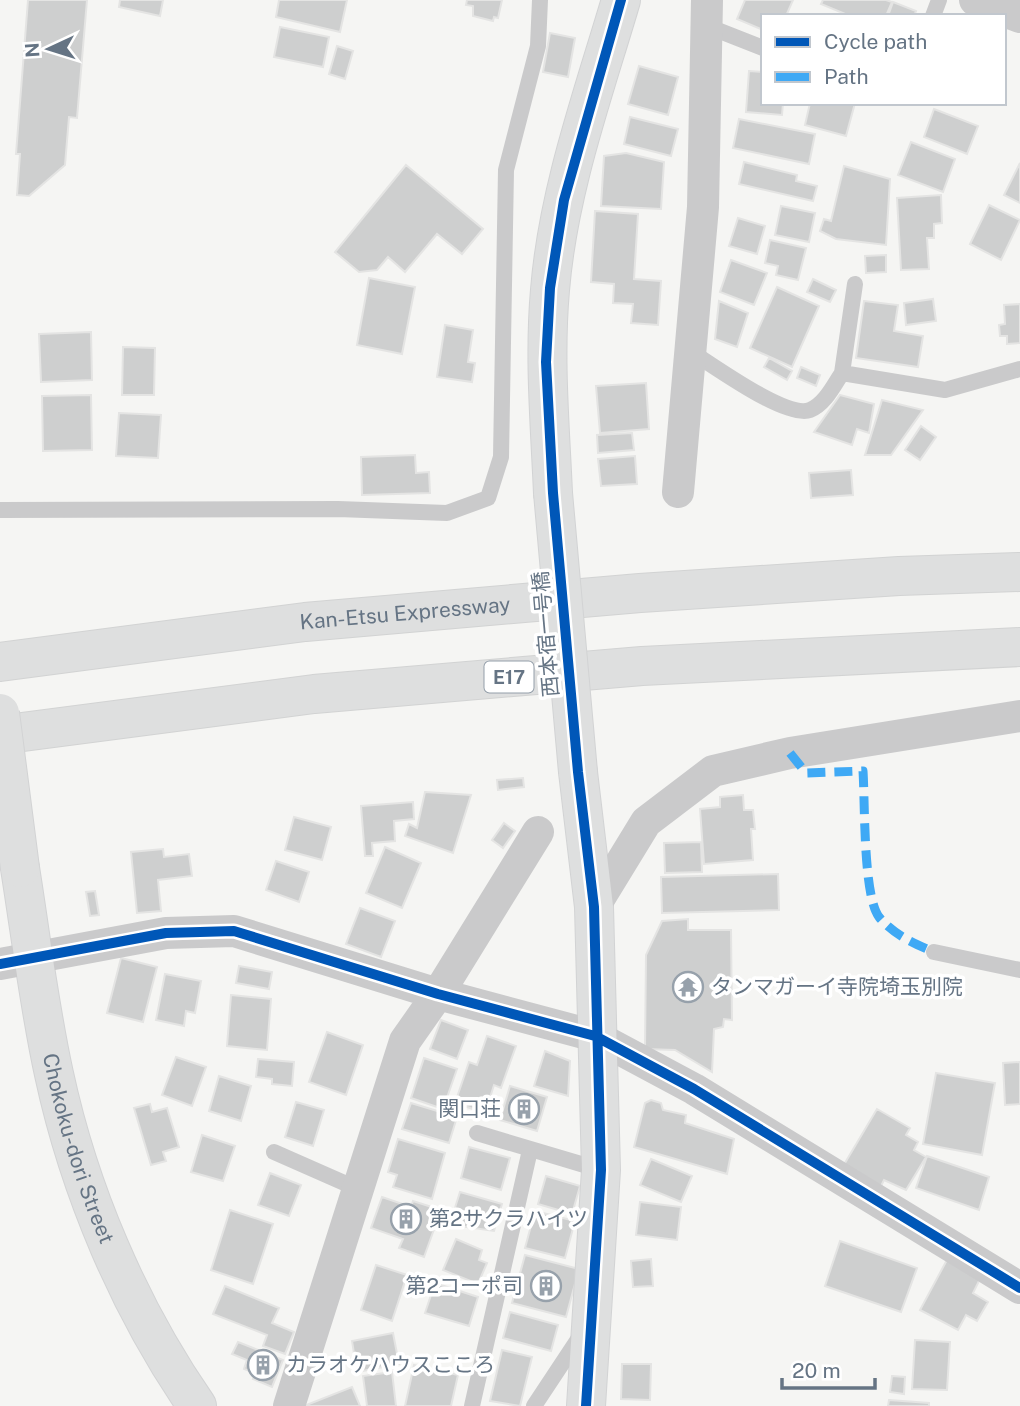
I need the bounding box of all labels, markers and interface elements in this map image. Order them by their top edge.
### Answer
north arrow [14,14,84,84]
legend [761,14,1006,105]
text: Cycle path [824,29,927,54]
text: N [21,42,44,58]
text: Path [824,64,869,89]
street label: 西本宿一号橋 [528,570,563,698]
street label: Kan-Etsu Expressway [299,591,511,634]
road number: E17 [484,662,534,692]
temple icon: タンマガーイ寺院埼玉別院 [671,970,705,1004]
place label: タンマガーイ寺院埼玉別院 [711,974,963,999]
street label: Chokoku-dori Street [38,1051,120,1247]
building icon: 関口荘 [507,1092,541,1126]
place label: 関口荘 [438,1096,501,1121]
building icon: 第2サクラハイツ [389,1202,423,1236]
place label: 第2サクラハイツ [429,1206,588,1231]
building icon: 第2コーポ司 [529,1269,563,1303]
place label: 第2コーポ司 [405,1273,523,1298]
scale bar [782,1346,875,1390]
building icon: カラオケハウスこころ [246,1348,280,1382]
place label: カラオケハウスこころ [286,1352,495,1377]
text: 20 m [792,1358,841,1383]

